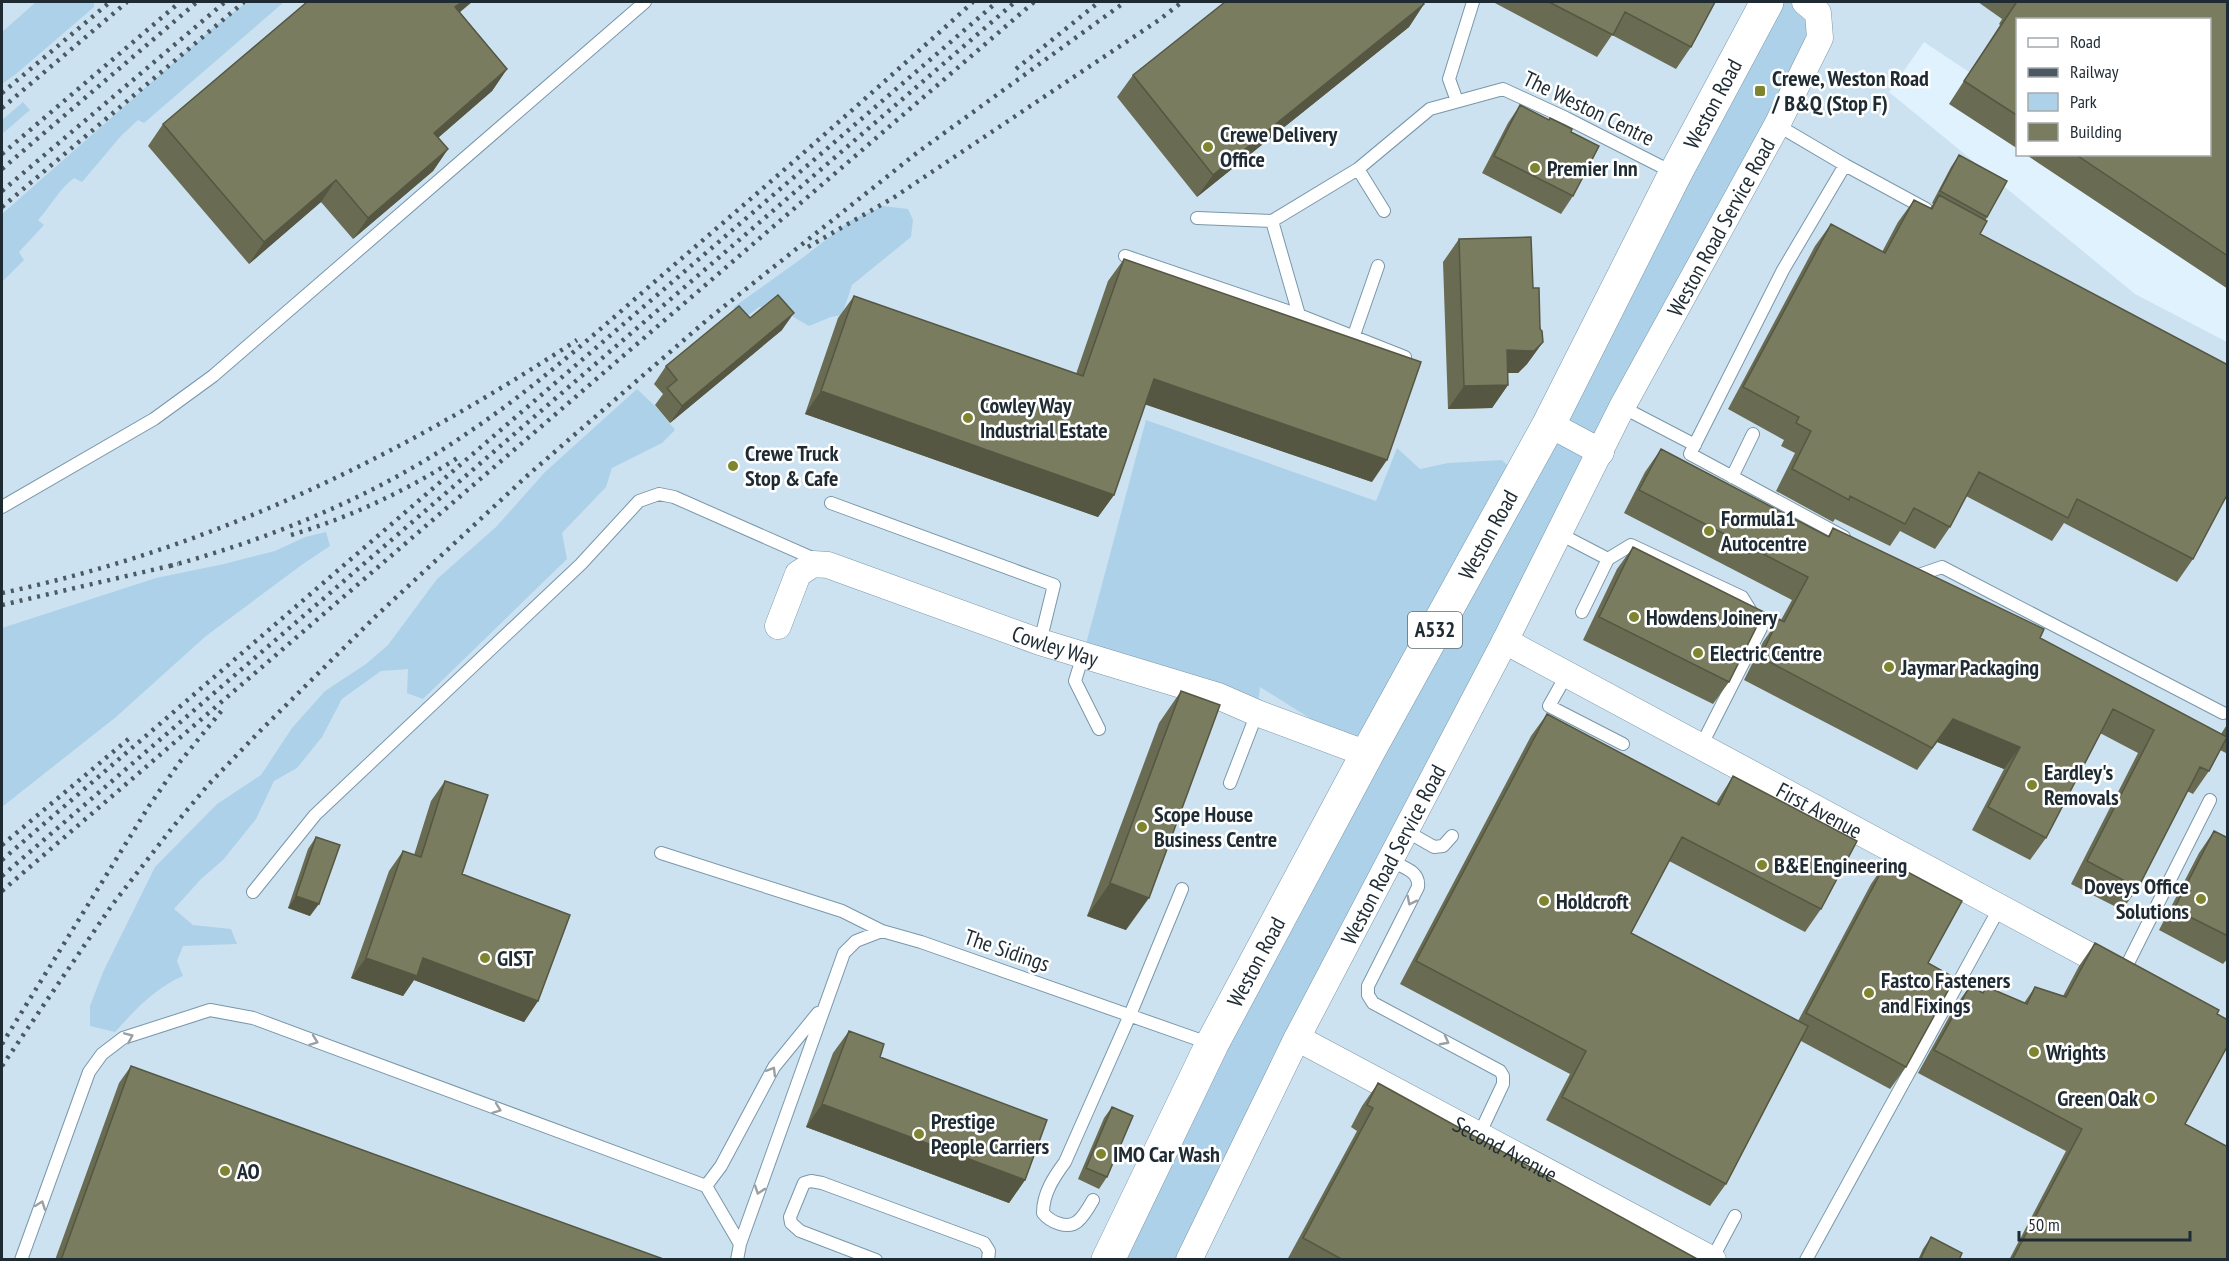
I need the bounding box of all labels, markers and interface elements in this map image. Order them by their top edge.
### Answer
legend [2016,18,2211,156]
text: Road [2070,30,2101,53]
street label: Weston Road [1677,54,1748,154]
text: Railway [2070,60,2119,83]
street label: The Weston Centre [1519,64,1659,152]
place label: Crewe, Weston Road / B&Q (Stop F) [1771,64,1929,117]
marker: Crewe, Weston Road / B&Q (Stop F) [1753,84,1767,98]
text: Park [2070,90,2097,113]
place label: Crewe Delivery Office [1220,120,1339,173]
text: Building [2070,120,2122,143]
street label: Weston Road Service Road [1661,133,1781,321]
marker: Crewe Delivery Office [1201,140,1215,154]
place label: Premier Inn [1547,154,1638,182]
marker: Premier Inn [1528,161,1542,175]
place label: Cowley Way Industrial Estate [980,391,1108,444]
marker: Cowley Way Industrial Estate [961,411,975,425]
place label: Crewe Truck Stop & Cafe [745,439,839,492]
marker: Crewe Truck Stop & Cafe [726,459,740,473]
street label: Weston Road [1452,485,1524,584]
place label: Formula1 Autocentre [1720,504,1807,557]
marker: Formula1 Autocentre [1702,524,1716,538]
place label: Howdens Joinery [1646,603,1779,631]
marker: Howdens Joinery [1627,610,1641,624]
road number: A532 [1408,612,1462,648]
street label: Cowley Way [1008,619,1102,673]
place label: Electric Centre [1710,639,1822,667]
marker: Electric Centre [1691,646,1705,660]
place label: Jaymar Packaging [1900,653,2039,681]
marker: Jaymar Packaging [1882,660,1896,674]
place label: Eardley's Removals [2044,758,2119,811]
street label: Weston Road Service Road [1335,760,1452,949]
street label: First Avenue [1772,776,1867,845]
marker: Eardley's Removals [2025,778,2039,792]
place label: Scope House Business Centre [1154,800,1277,853]
marker: Scope House Business Centre [1135,820,1149,834]
place label: B&E Engineering [1774,851,1907,879]
marker: B&E Engineering [1755,858,1769,872]
place label: Doveys Office Solutions [2084,872,2189,925]
place label: Holdcroft [1556,887,1629,915]
marker: Doveys Office Solutions [2194,892,2208,906]
one-way arrow [1407,894,1418,905]
marker: Holdcroft [1537,894,1551,908]
street label: Weston Road [1221,912,1291,1011]
street label: The Sidings [961,922,1053,978]
place label: GIST [497,944,534,972]
marker: GIST [478,951,492,965]
place label: Fastco Fasteners and Fixings [1881,966,2011,1019]
marker: Fastco Fasteners and Fixings [1862,986,1876,1000]
one-way arrow [122,1032,133,1044]
one-way arrow [308,1034,319,1047]
one-way arrow [1438,1034,1449,1045]
place label: Wrights [2045,1038,2106,1066]
marker: Wrights [2027,1045,2041,1059]
one-way arrow [765,1067,777,1077]
place label: Green Oak [2057,1084,2139,1112]
marker: Green Oak [2143,1091,2157,1105]
one-way arrow [491,1101,502,1114]
place label: Prestige People Carriers [931,1107,1050,1160]
street label: Second Avenue [1448,1110,1562,1188]
marker: Prestige People Carriers [912,1127,926,1141]
place label: IMO Car Wash [1113,1140,1220,1168]
marker: IMO Car Wash [1094,1147,1108,1161]
place label: AO [236,1157,260,1185]
marker: AO [218,1164,232,1178]
one-way arrow [754,1184,766,1194]
one-way arrow [33,1200,46,1210]
scale bar [2019,1204,2190,1242]
text: 50 m [2028,1213,2060,1236]

